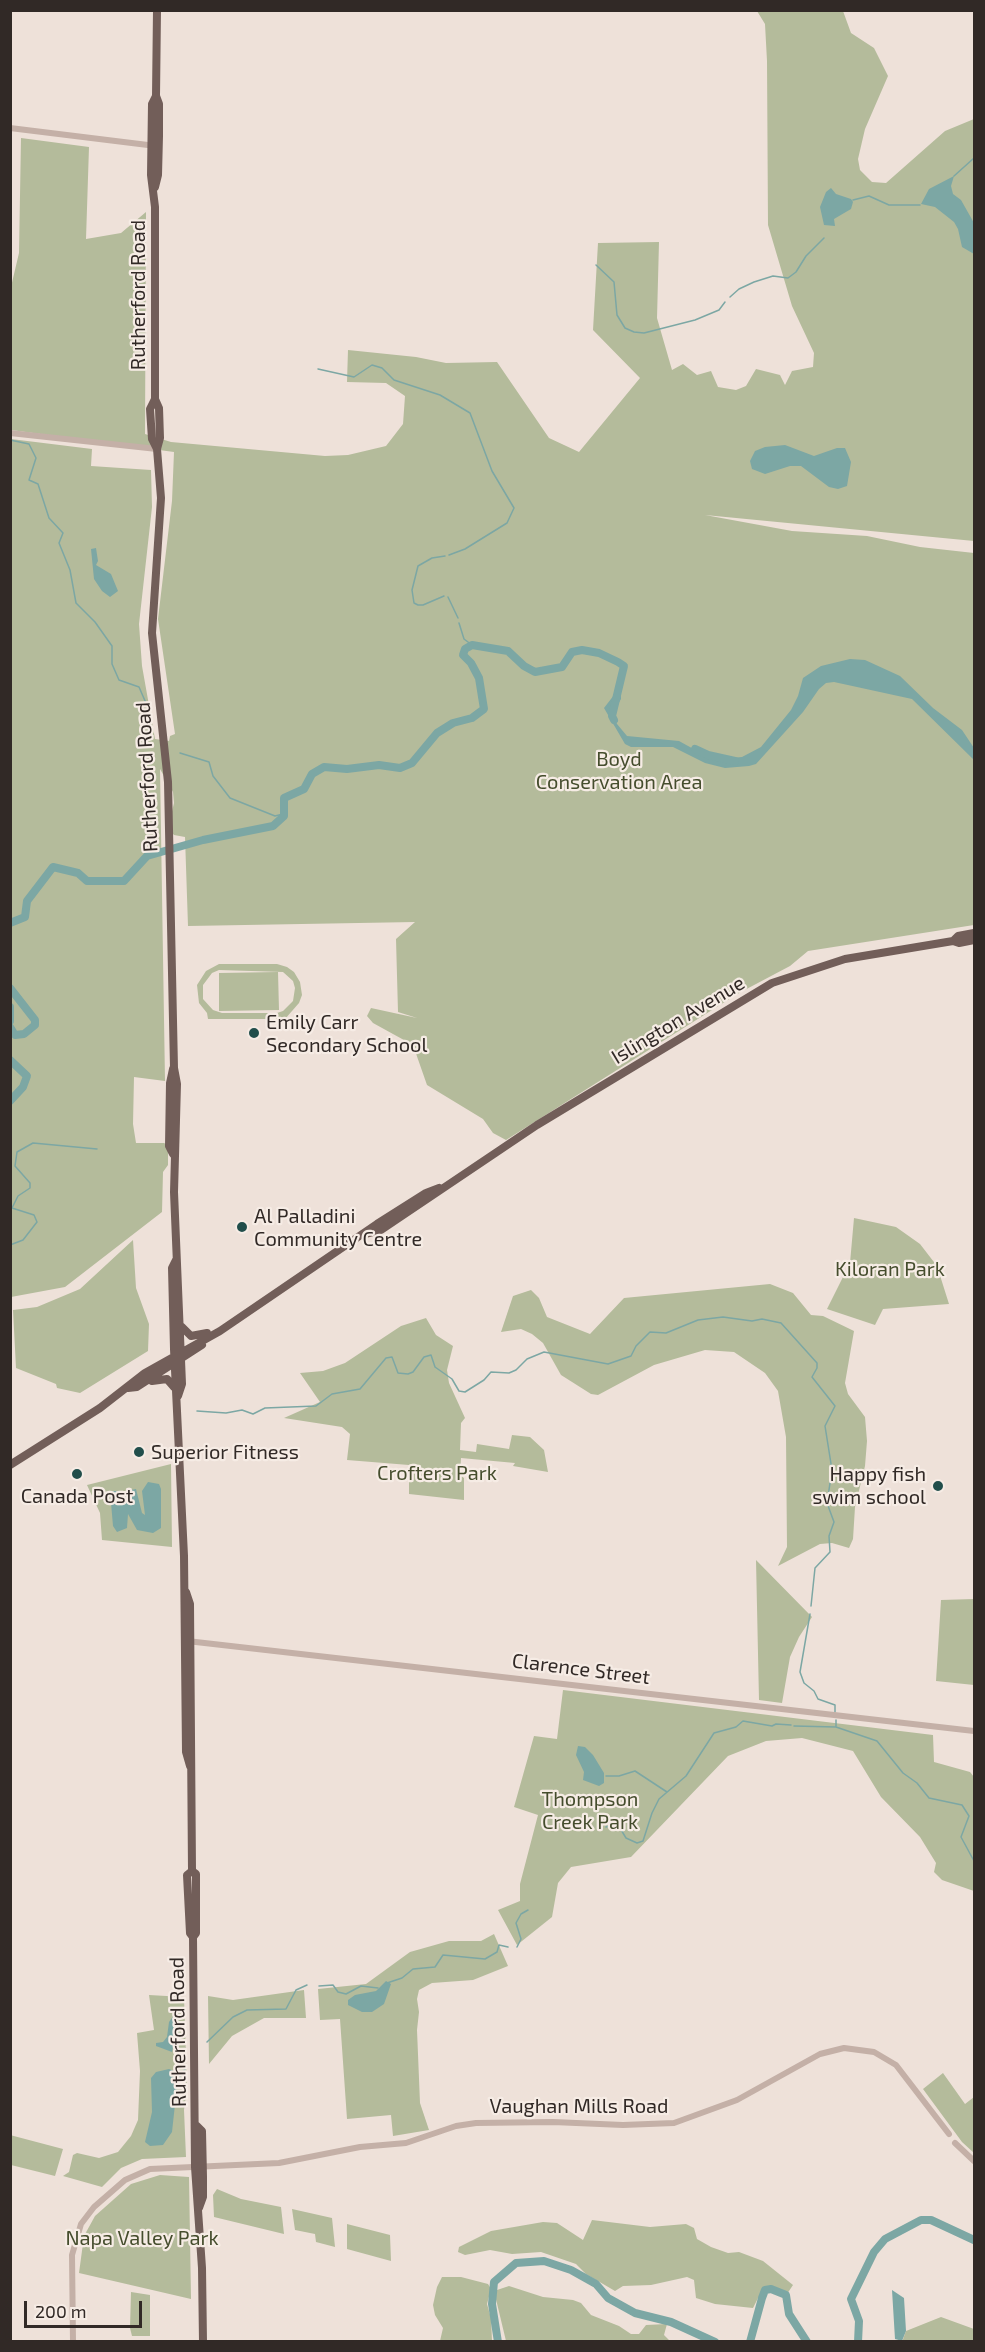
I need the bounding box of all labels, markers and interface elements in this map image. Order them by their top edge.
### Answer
street label: Rutherford Road [126,220,150,370]
street label: Rutherford Road [131,701,163,853]
park label: Boyd Conservation Area [536,747,702,794]
street label: Islington Avenue [607,971,749,1069]
place label: Emily Carr Secondary School [266,1010,427,1057]
marker: Emily Carr Secondary School [247,1026,261,1040]
place label: Al Palladini Community Centre [254,1204,422,1251]
marker: Al Palladini Community Centre [235,1220,249,1234]
park label: Kiloran Park [835,1257,945,1281]
place label: Superior Fitness [151,1440,299,1464]
marker: Superior Fitness [132,1445,146,1459]
park label: Crofters Park [377,1461,497,1485]
place label: Happy fish swim school [812,1462,926,1509]
marker: Canada Post [70,1467,84,1481]
marker: Happy fish swim school [931,1479,945,1493]
place label: Canada Post [21,1484,133,1508]
street label: Clarence Street [511,1649,651,1689]
park label: Thompson Creek Park [542,1787,638,1834]
street label: Rutherford Road [165,1957,191,2107]
street label: Vaughan Mills Road [490,2094,668,2118]
park label: Napa Valley Park [65,2226,219,2250]
scale bar [27,2289,146,2327]
text: 200 m [35,2300,87,2322]

